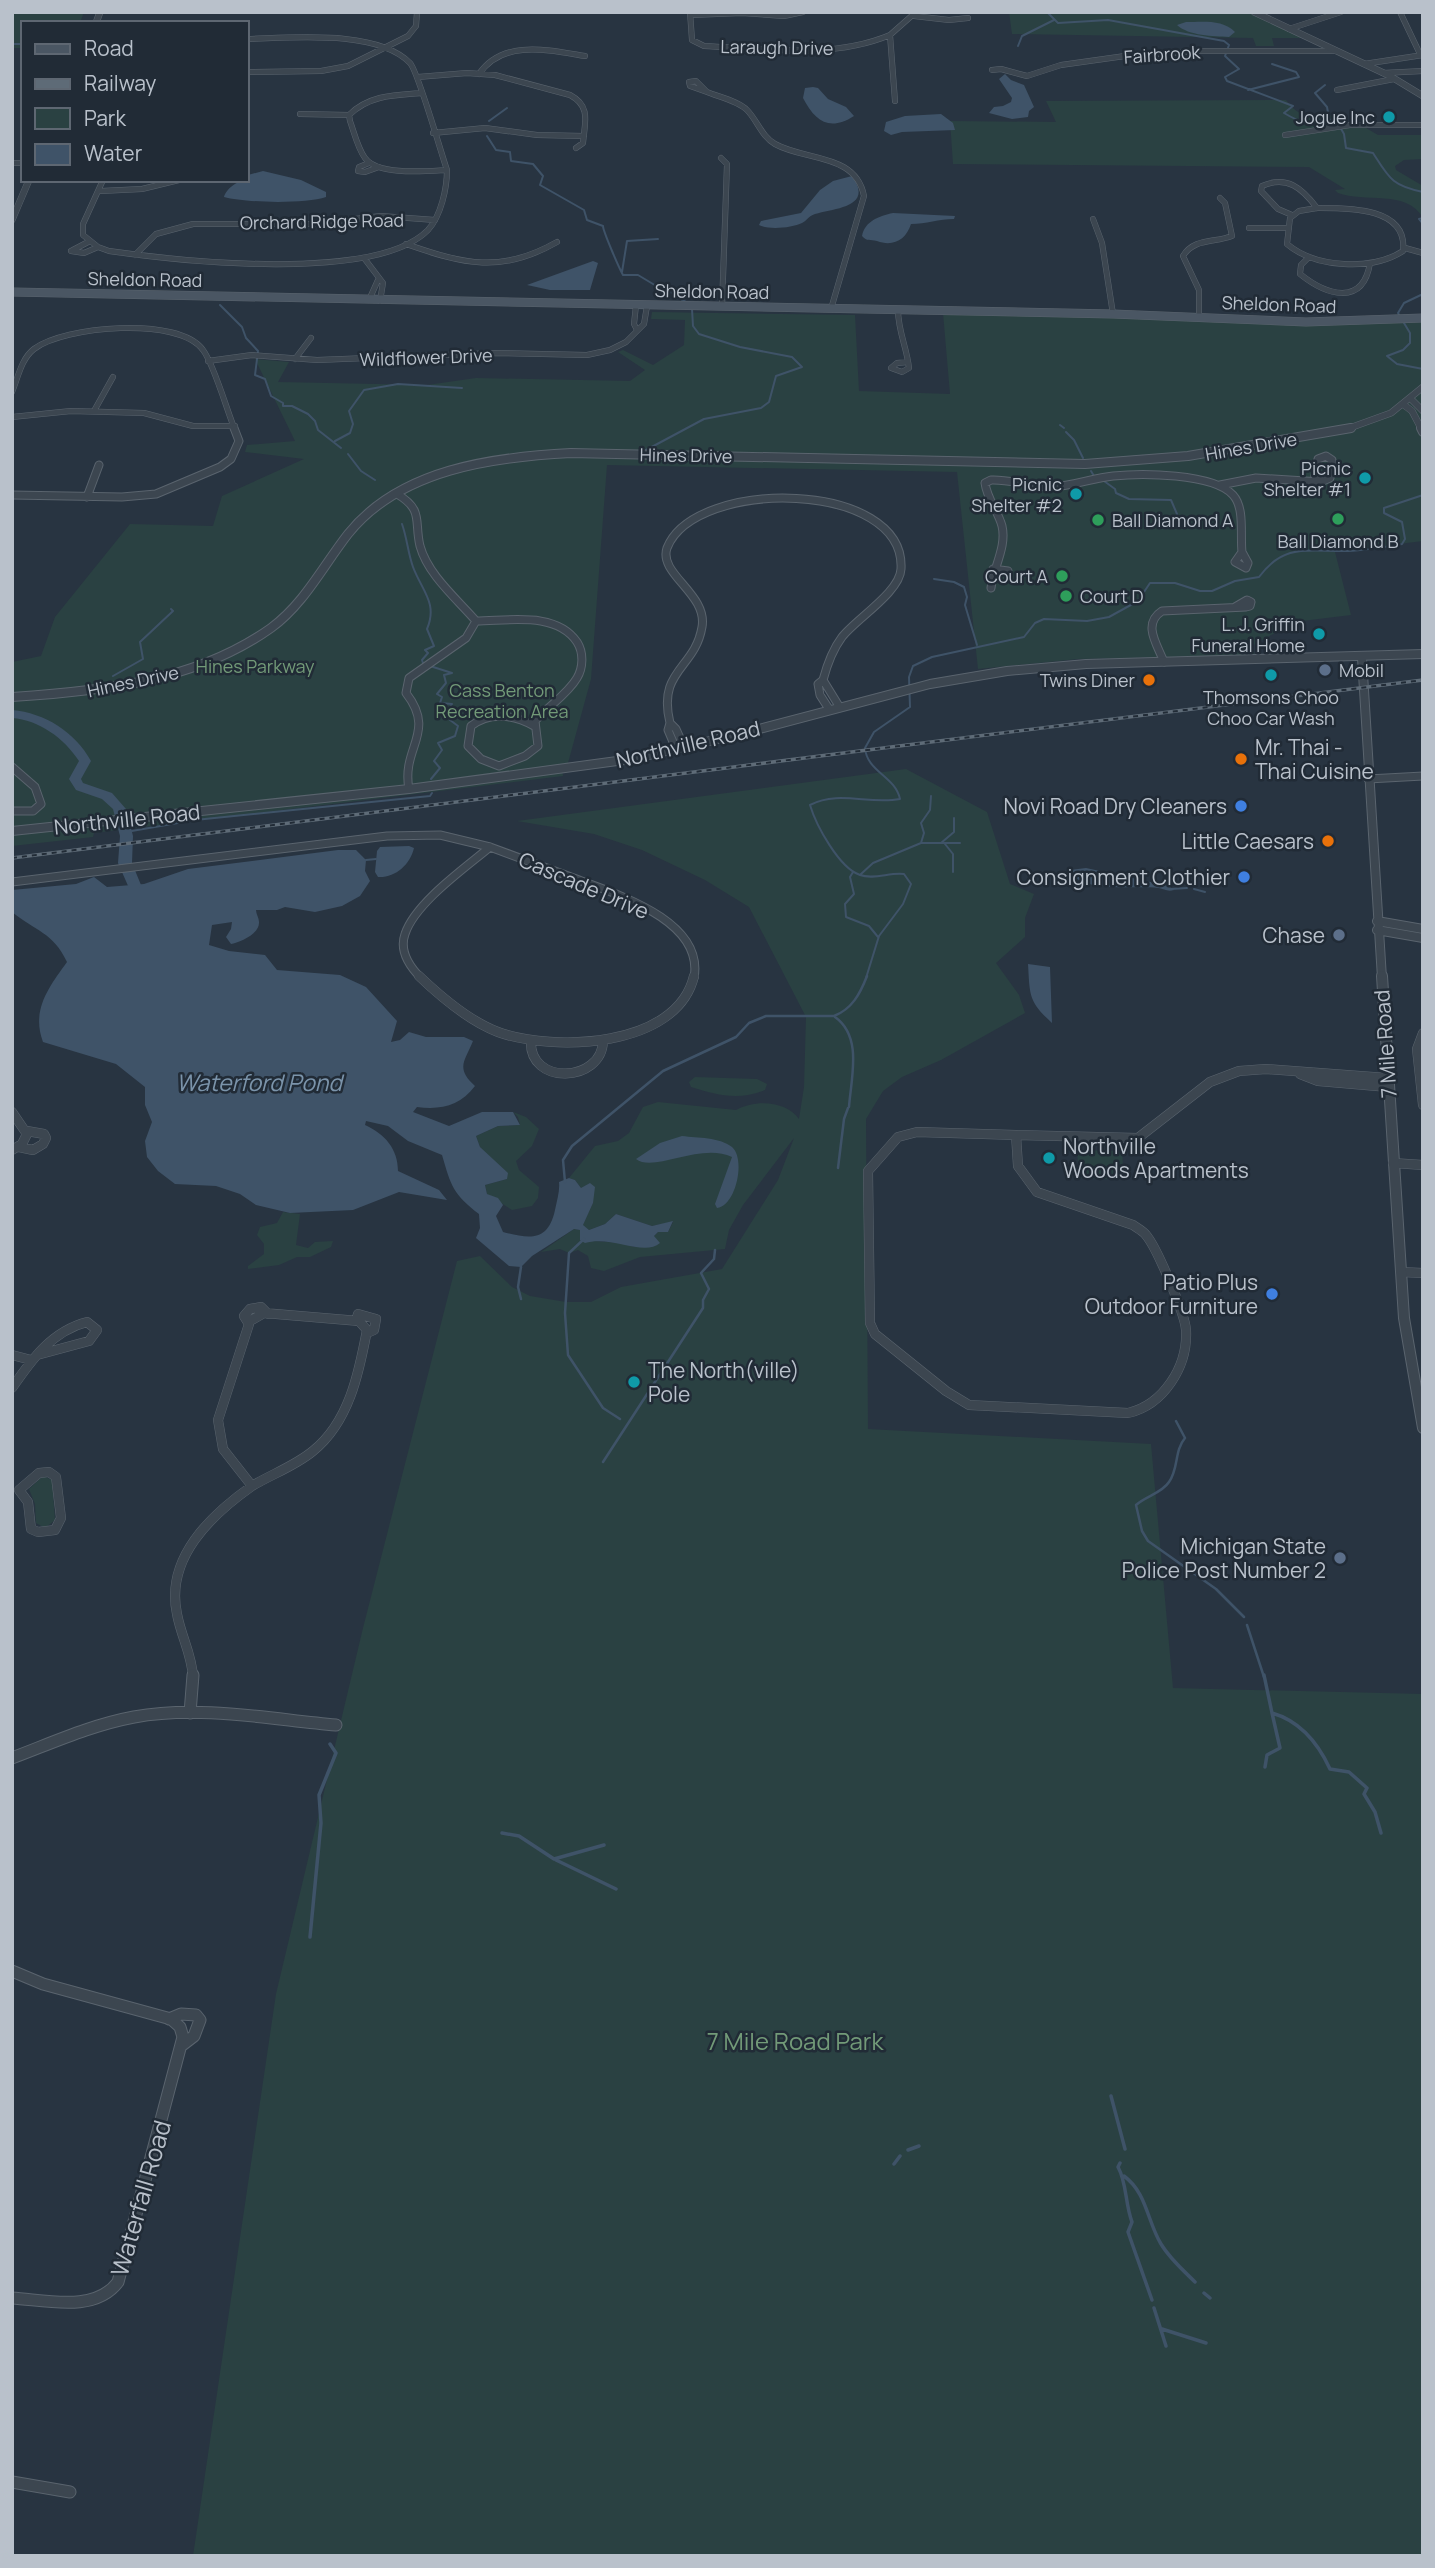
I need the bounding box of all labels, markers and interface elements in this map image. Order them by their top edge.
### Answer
legend [21,21,248,182]
text: Road [84,34,134,62]
street label: Laraugh Drive [720,34,834,60]
street label: Fairbrook [1123,39,1202,69]
text: Railway [84,69,156,97]
text: Park [84,104,126,132]
place label: Jogue Inc [1296,105,1375,129]
marker: Jogue Inc [1381,109,1397,125]
text: Water [84,139,143,167]
street label: Orchard Ridge Road [240,208,404,234]
street label: Sheldon Road [87,266,203,292]
street label: Sheldon Road [654,278,770,304]
street label: Sheldon Road [1221,290,1337,318]
street label: Wildflower Drive [359,343,493,371]
street label: Hines Drive [1203,426,1299,466]
street label: Hines Drive [639,442,733,468]
place label: Picnic Shelter #1 [1263,456,1351,501]
marker: Picnic Shelter #1 [1357,470,1373,486]
place label: Picnic Shelter #2 [971,472,1062,517]
marker: Picnic Shelter #2 [1068,486,1084,502]
place label: Ball Diamond A [1112,508,1234,532]
marker: Ball Diamond B [1330,511,1346,527]
marker: Ball Diamond A [1090,512,1106,528]
place label: Ball Diamond B [1277,529,1399,553]
place label: Court A [985,564,1049,588]
marker: Court A [1054,568,1070,584]
place label: Court D [1080,584,1144,608]
marker: Court D [1058,588,1074,604]
place label: L. J. Griffin Funeral Home [1191,612,1305,657]
marker: L. J. Griffin Funeral Home [1311,626,1327,642]
park label: Hines Parkway [196,654,315,678]
place label: Mobil [1339,658,1384,682]
street label: Hines Drive [85,660,181,702]
marker: Mobil [1317,662,1333,678]
marker: Thomsons Choo Choo Car Wash [1263,667,1279,683]
place label: Twins Diner [1040,668,1136,692]
marker: Twins Diner [1141,672,1157,688]
park label: Cass Benton Recreation Area [436,678,568,723]
place label: Thomsons Choo Choo Car Wash [1203,685,1339,730]
street label: Northville Road [613,714,763,774]
place label: Mr. Thai - Thai Cuisine [1255,733,1374,785]
marker: Mr. Thai - Thai Cuisine [1233,751,1249,767]
place label: Novi Road Dry Cleaners [1004,792,1227,820]
street label: Northville Road [53,797,201,841]
marker: Novi Road Dry Cleaners [1233,798,1249,814]
place label: Little Caesars [1182,827,1314,855]
marker: Little Caesars [1320,833,1336,849]
street label: Cascade Drive [515,845,653,925]
place label: Consignment Clothier [1016,863,1230,891]
marker: Consignment Clothier [1236,869,1252,885]
place label: Chase [1263,921,1325,949]
marker: Chase [1331,927,1347,943]
street label: 7 Mile Road [1367,989,1403,1099]
water label: Waterford Pond [176,1066,345,1098]
place label: Northville Woods Apartments [1063,1132,1249,1184]
marker: Northville Woods Apartments [1041,1150,1057,1166]
place label: Patio Plus Outdoor Furniture [1085,1268,1258,1320]
marker: Patio Plus Outdoor Furniture [1264,1286,1280,1302]
place label: The North(ville) Pole [648,1356,799,1408]
marker: The North(ville) Pole [626,1374,642,1390]
place label: Michigan State Police Post Number 2 [1122,1532,1326,1584]
marker: Michigan State Police Post Number 2 [1332,1550,1348,1566]
park label: 7 Mile Road Park [707,2024,884,2057]
street label: Waterfall Road [102,2116,178,2280]

